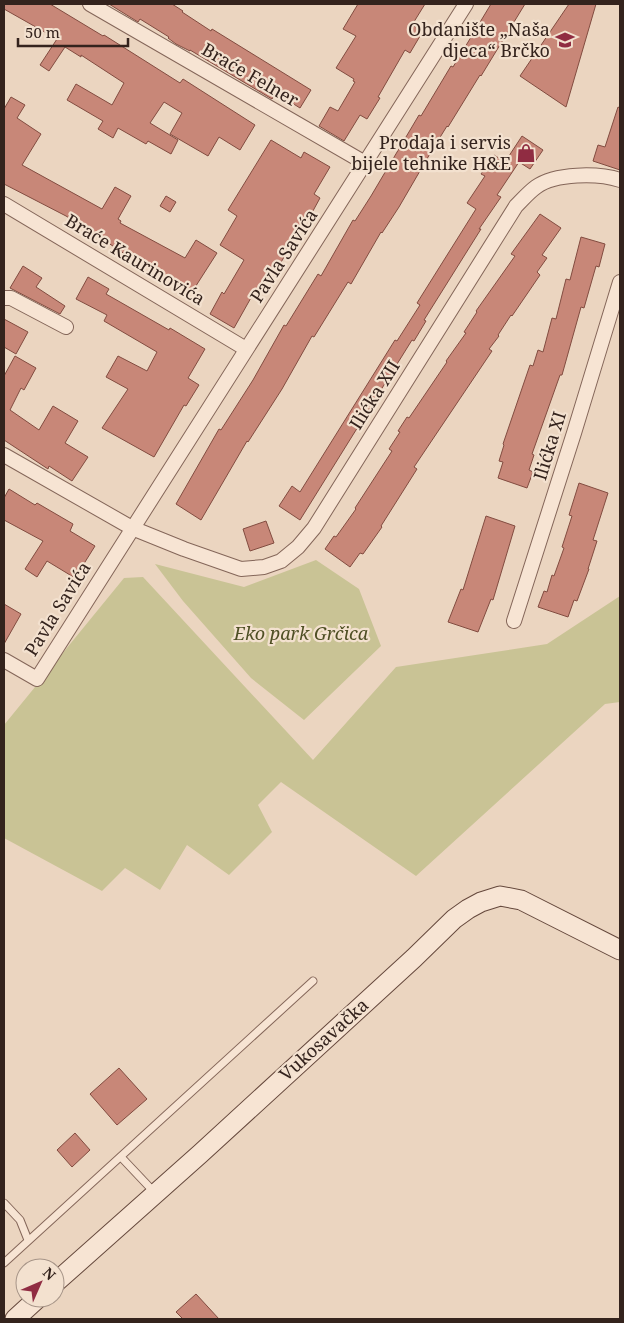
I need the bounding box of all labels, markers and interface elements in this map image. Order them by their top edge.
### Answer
scale bar [18,15,128,47]
place label: Obdanište „Naša djeca“ Brčko [408,17,550,62]
text: 50 m [25,22,60,42]
school or university icon: Obdanište „Naša djeca“ Brčko [554,29,576,51]
street label: Braće Felner [198,37,304,112]
place label: Prodaja i servis bijele tehnike H&E [351,130,511,175]
shop icon: Prodaja i servis bijele tehnike H&E [515,142,537,164]
street label: Pavla Savića [244,204,322,307]
street label: Braće Kaurinovića [61,208,210,310]
street label: Ilićka XII [344,355,405,434]
street label: Ilićka XI [527,408,571,483]
street label: Pavla Savića [19,557,96,660]
park label: Eko park Grčica [233,621,369,645]
street label: Vukosavačka [274,993,373,1086]
north arrow [15,1258,65,1308]
text: N [39,1263,60,1284]

